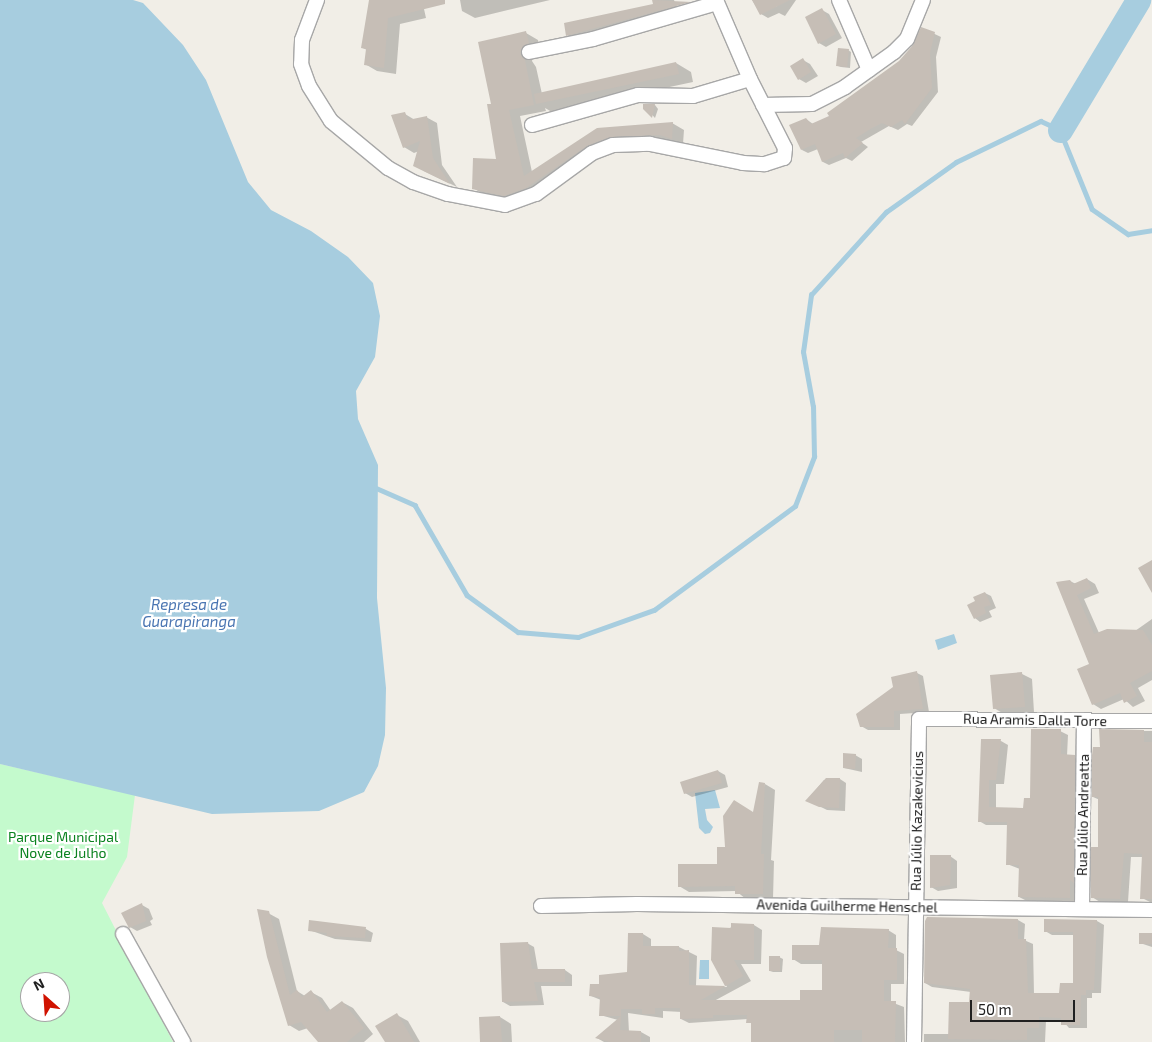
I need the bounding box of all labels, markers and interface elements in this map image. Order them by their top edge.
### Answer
water label: Represa de Guarapiranga [142,595,236,630]
street label: Rua Aramis Dalla Torre [963,710,1107,730]
street label: Rua Júlio Kazakevicius [907,751,927,891]
street label: Rua Júlio Andreatta [1074,753,1092,877]
park label: Parque Municipal Nove de Julho [8,829,118,862]
street label: Avenida Guilherme Henschel [756,896,938,916]
north arrow [20,972,70,1022]
text: N [30,974,47,994]
scale bar [972,990,1077,1022]
text: 50 m [978,1000,1012,1018]

